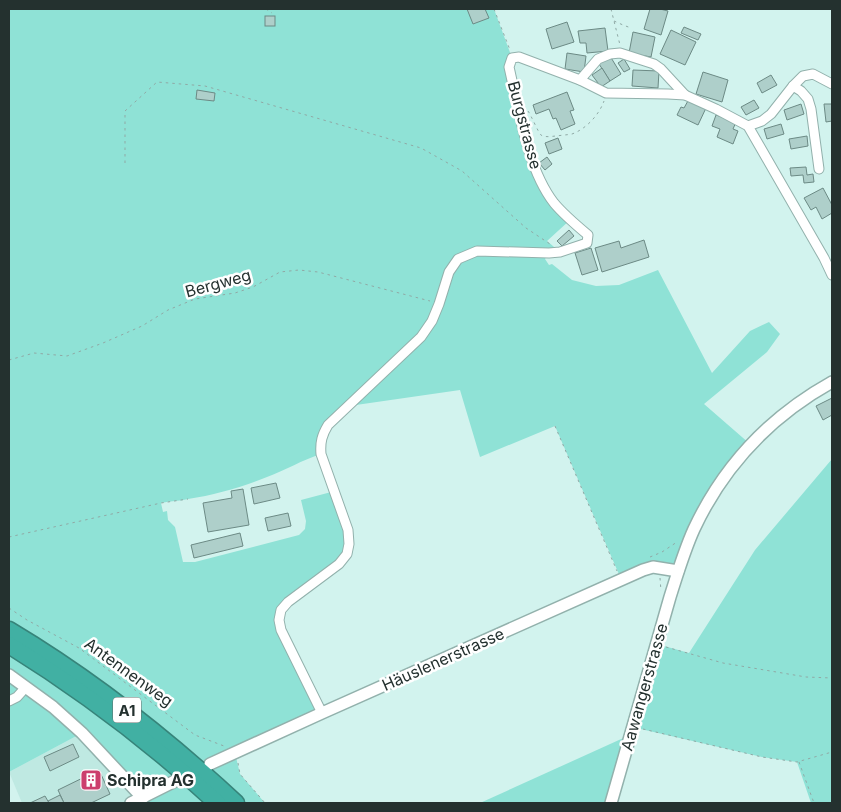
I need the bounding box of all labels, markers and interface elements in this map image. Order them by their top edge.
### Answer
street label: Burgstrasse [504,79,546,171]
street label: Bergweg [183,265,253,301]
street label: Aawangerstrasse [616,621,672,753]
street label: Häuslenerstrasse [379,623,507,695]
street label: Antennenweg [81,633,177,711]
road number: A1 [113,698,141,722]
building icon: Schipra AG [79,768,103,792]
place label: Schipra AG [107,770,194,790]

